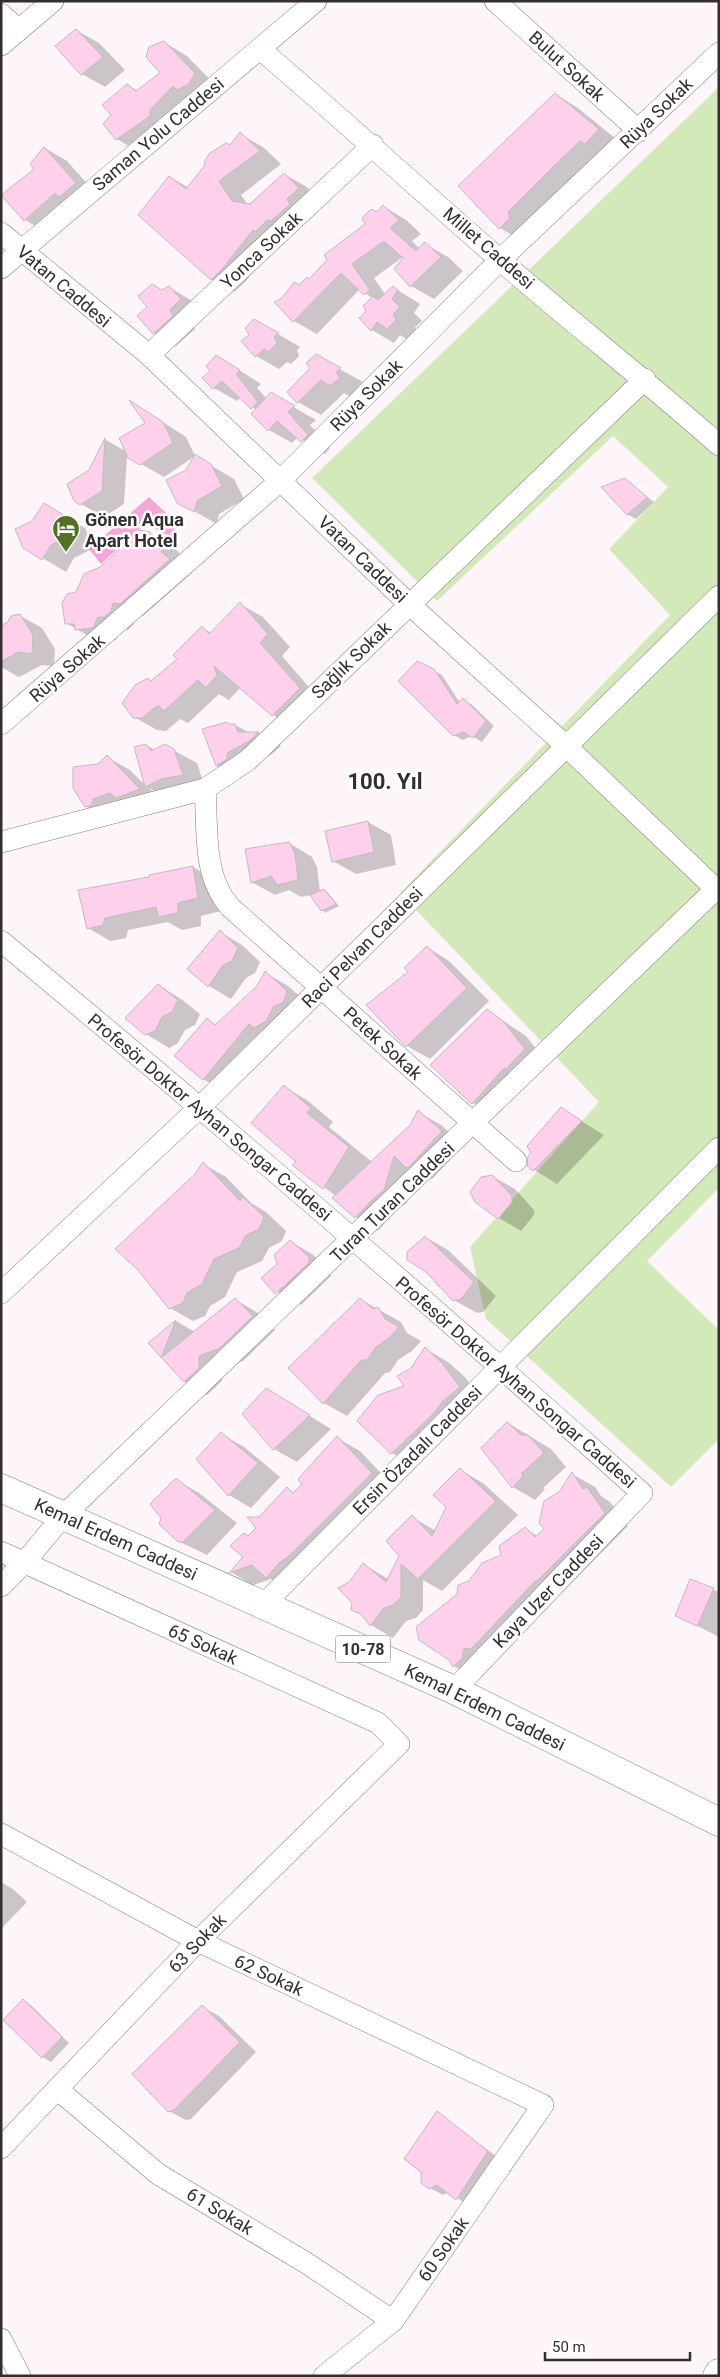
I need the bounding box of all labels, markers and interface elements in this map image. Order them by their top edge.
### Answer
street label: Bulut Sokak [525,26,610,106]
street label: Saman Yolu Caddesi [88,73,228,195]
street label: Rüya Sokak [615,73,697,153]
street label: Millet Caddesi [439,203,539,293]
street label: Yonca Sokak [216,207,307,293]
street label: Vatan Caddesi [13,241,115,331]
street label: Rüya Sokak [326,354,407,435]
place label: Gönen Aqua Apart Hotel [85,509,184,551]
street label: Vatan Caddesi [314,511,412,607]
hotel icon: Gönen Aqua Apart Hotel [51,514,81,553]
street label: Sağlık Sokak [307,616,396,703]
street label: Rüya Sokak [25,629,110,706]
district label: 100. Yıl [347,769,423,794]
street label: Raci Pelvan Caddesi [297,882,427,1012]
street label: Petek Sokak [339,1002,427,1084]
street label: Profesör Doktor Ayhan Songar Caddesi [84,1009,336,1225]
street label: Turan Turan Caddesi [326,1137,458,1267]
street label: Profesör Doktor Ayhan Songar Caddesi [392,1272,640,1492]
street label: Ersin Özadalı Caddesi [348,1381,486,1519]
street label: Kemal Erdem Caddesi [31,1494,201,1584]
street label: Kaya Uzer Caddesi [489,1530,607,1652]
street label: 65 Sokak [165,1619,242,1669]
road number: 10-78 [336,1636,390,1662]
street label: Kemal Erdem Caddesi [401,1659,569,1755]
street label: 63 Sokak [164,1909,231,1977]
street label: 62 Sokak [231,1950,308,2000]
street label: 61 Sokak [183,2183,258,2239]
street label: 60 Sokak [413,2212,473,2285]
scale bar [545,2330,690,2362]
text: 50 m [552,2338,586,2356]

